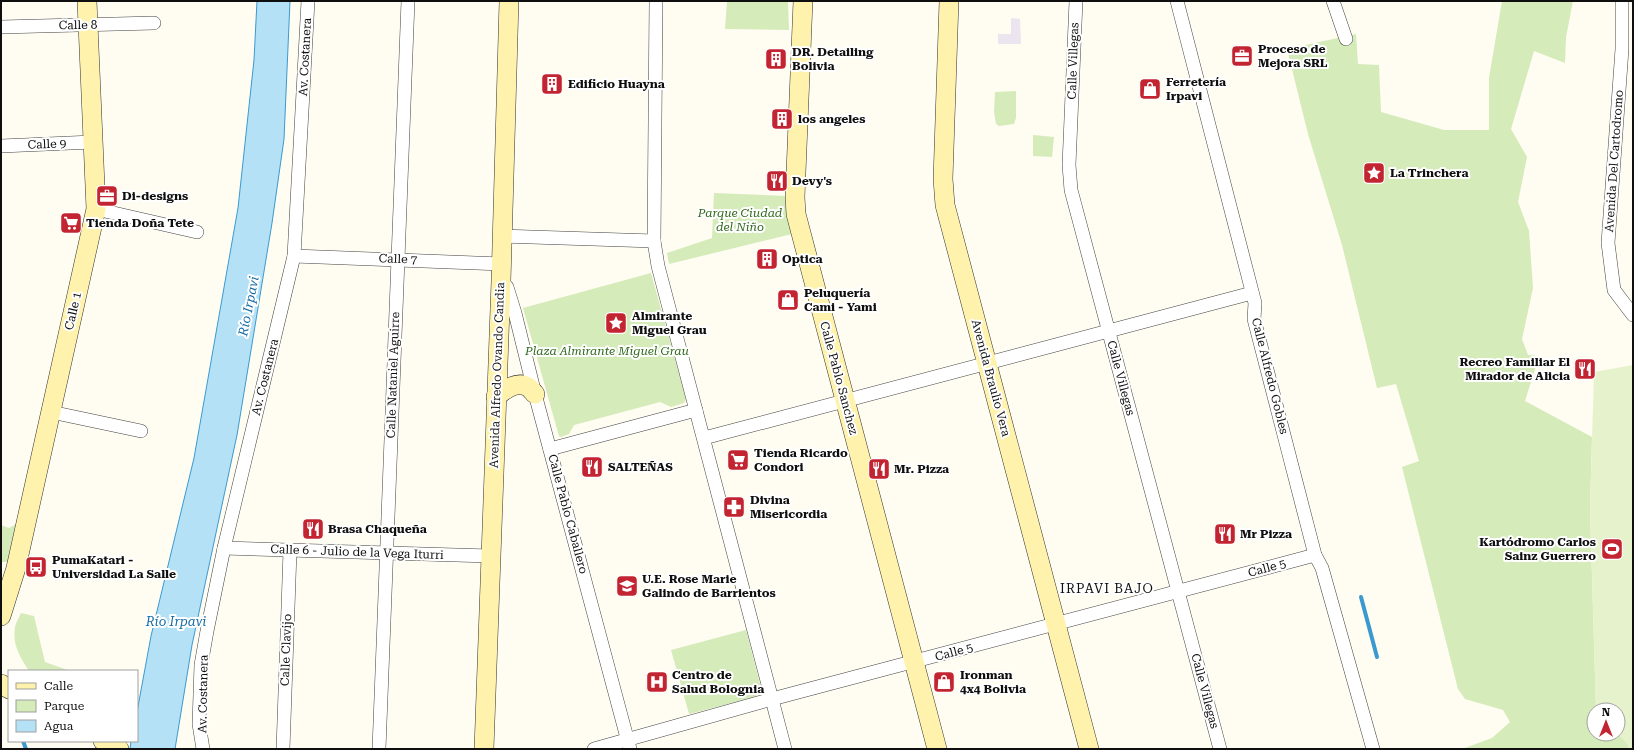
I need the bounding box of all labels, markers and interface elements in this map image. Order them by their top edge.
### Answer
street label: Av. Costanera [296,17,314,97]
street label: Calle 8 [58,18,98,32]
street label: Calle Villegas [1065,22,1081,100]
place label: Proceso de Mejora SRL [1258,42,1328,70]
office icon: Proceso de Mejora SRL [1229,43,1255,69]
place label: DR. Detailing Bolivia [792,45,874,73]
building icon: DR. Detailing Bolivia [763,46,789,72]
building icon: Edificio Huayna [539,71,565,97]
place label: Ferretería Irpavi [1166,75,1226,103]
shop icon: Ferretería Irpavi [1137,76,1163,102]
place label: Edificio Huayna [568,77,665,91]
street label: Avenida Del Cartodromo [1602,89,1626,233]
building icon: los angeles [769,106,795,132]
place label: los angeles [798,112,865,126]
street label: Calle 9 [27,136,67,152]
place icon: La Trinchera [1361,160,1387,186]
place label: La Trinchera [1390,166,1468,180]
restaurant icon: Devy's [764,168,790,194]
place label: Devy's [792,174,832,188]
office icon: Di-designs [94,183,120,209]
place label: Di-designs [122,189,188,203]
park label: Parque Ciudad del Niño [697,206,783,234]
supermarket icon: Tienda Doña Tete [58,210,84,236]
place label: Tienda Doña Tete [86,216,194,230]
building icon: Optica [754,246,780,272]
street label: Calle 7 [378,251,418,267]
place label: Optica [782,252,823,266]
water label: Río Irpavi [235,275,262,338]
street label: Avenida Alfredo Ovando Candia [487,281,507,468]
place label: Peluquería Cami - Yami [804,286,877,314]
shop icon: Peluquería Cami - Yami [775,287,801,313]
street label: Calle 1 [62,290,84,332]
place label: Almirante Miguel Grau [632,309,707,337]
place icon: Almirante Miguel Grau [603,310,629,336]
street label: Calle Nataniel Aguirre [384,311,402,439]
street label: Calle Alfredo Gobles [1249,316,1291,436]
street label: Avenida Braulio Vera [969,318,1013,438]
street label: Calle Pablo Sanchez [817,320,861,436]
street label: Av. Costanera [249,337,281,417]
street label: Calle Villegas [1104,339,1138,417]
park label: Plaza Almirante Miguel Grau [524,344,689,358]
place label: Recreo Familiar El Mirador de Alicia [1459,355,1570,383]
restaurant icon: Recreo Familiar El Mirador de Alicia [1572,356,1598,382]
place label: Tienda Ricardo Condori [754,446,848,474]
supermarket icon: Tienda Ricardo Condori [725,447,751,473]
street label: Calle Pablo Caballero [545,453,591,575]
restaurant icon: SALTEÑAS [579,454,605,480]
restaurant icon: Mr. Pizza [866,456,892,482]
place label: SALTEÑAS [608,460,673,474]
place label: Mr. Pizza [894,462,949,476]
place label: Divina Misericordia [750,493,827,521]
pharmacy icon: Divina Misericordia [721,494,747,520]
restaurant icon: Brasa Chaqueña [300,516,326,542]
restaurant icon: Mr Pizza [1212,521,1238,547]
place label: Brasa Chaqueña [328,522,427,536]
place label: Mr Pizza [1240,527,1292,541]
place label: Kartódromo Carlos Sainz Guerrero [1479,535,1596,563]
sports icon: Kartódromo Carlos Sainz Guerrero [1599,536,1625,562]
street label: Calle 6 - Julio de la Vega Iturri [270,542,444,562]
place label: PumaKatari - Universidad La Salle [52,553,176,581]
bus stop icon: PumaKatari - Universidad La Salle [23,554,49,580]
street label: Calle 5 [1246,556,1288,580]
place label: U.E. Rose Marie Galindo de Barrientos [642,572,776,600]
school or university icon: U.E. Rose Marie Galindo de Barrientos [614,573,640,599]
district label: IRPAVI BAJO [1060,581,1154,596]
water label: Río Irpavi [145,614,206,629]
street label: Calle Clavijo [278,614,294,686]
street label: Calle 5 [933,640,975,664]
street label: Calle Villegas [1188,652,1222,730]
street label: Av. Costanera [195,654,211,733]
place label: Centro de Salud Bolognia [672,668,764,696]
place label: Ironman 4x4 Bolivia [960,668,1026,696]
hospital icon: Centro de Salud Bolognia [644,669,670,695]
shop icon: Ironman 4x4 Bolivia [931,669,957,695]
legend [8,670,138,742]
text: Calle [44,679,74,693]
text: Parque [44,699,85,713]
north arrow [1586,702,1626,742]
text: N [1602,706,1611,719]
text: Agua [44,719,74,733]

